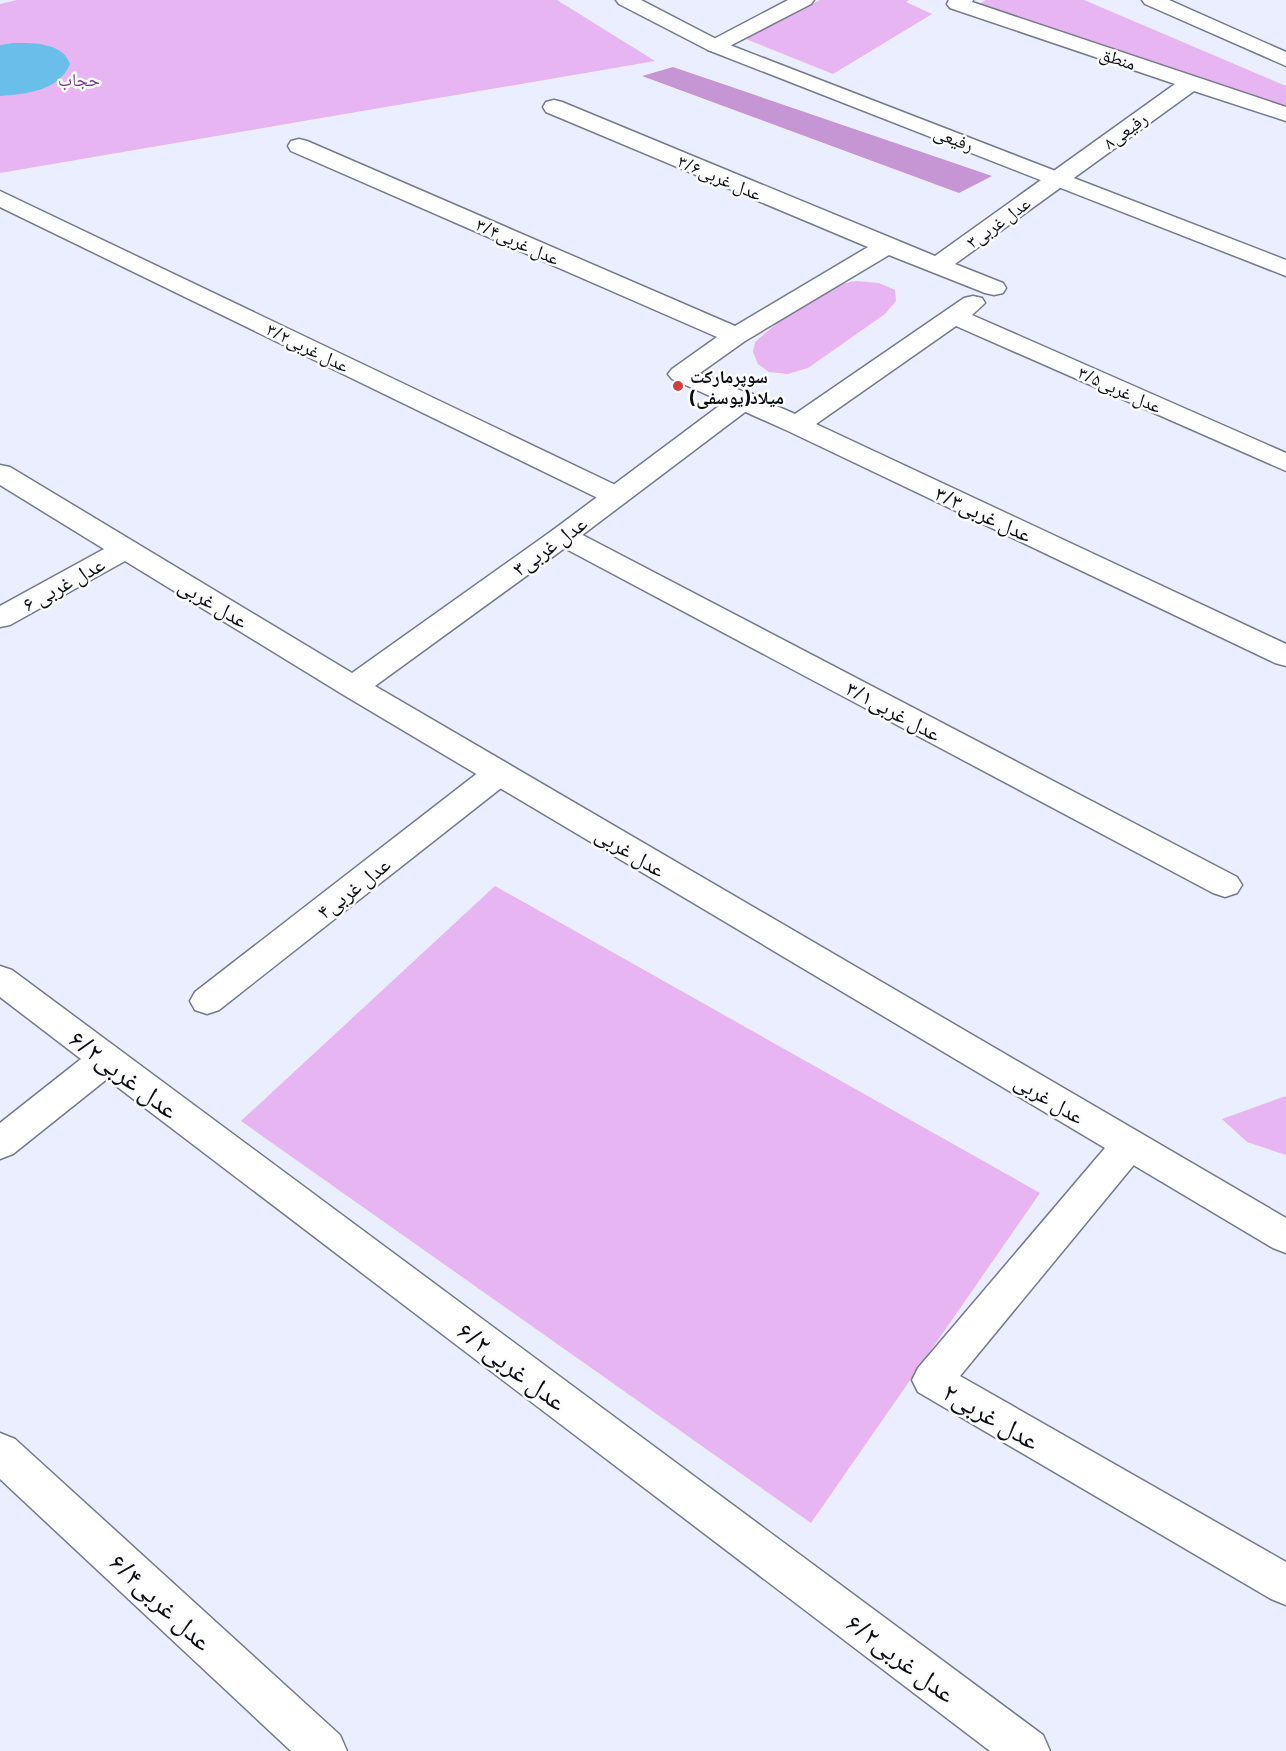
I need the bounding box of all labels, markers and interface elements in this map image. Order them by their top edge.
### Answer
street label: منطق [1097,42,1139,75]
park label: حجاب [58,68,100,91]
street label: ۸رفیعی [1099,107,1152,154]
street label: رفیعی [931,120,977,157]
street label: عدل غربی۳/۶ [674,149,765,205]
street label: عدل غربی۳ [962,191,1035,253]
street label: عدل غربی۳/۴ [472,213,563,270]
street label: عدل غربی۳/۲ [263,318,353,377]
street label: عدل غربی۳/۵ [1074,361,1165,418]
place label: سوپرمارکت میلاد(یوسفی) [689,365,784,409]
marker: سوپرمارکت میلاد(یوسفی) [671,379,685,393]
street label: عدل غربی۳/۳ [931,480,1037,548]
street label: عدل غربی۳ [507,509,593,582]
street label: عدل غربی ۶ [17,550,110,618]
street label: عدل غربی [174,572,254,634]
street label: عدل غربی۳/۱ [841,675,946,747]
street label: عدل غربی [591,821,671,883]
street label: عدل غربی۴ [311,850,396,925]
street label: ۶/۲عدل غربی [63,1022,186,1126]
street label: عدل غربی [1010,1068,1090,1130]
street label: ۶/۲عدل غربی [451,1314,574,1418]
street label: عدل غربی۲ [937,1375,1046,1457]
street label: ۶/۴عدل غربی [103,1546,220,1658]
street label: ۶/۲عدل غربی [840,1606,963,1710]

